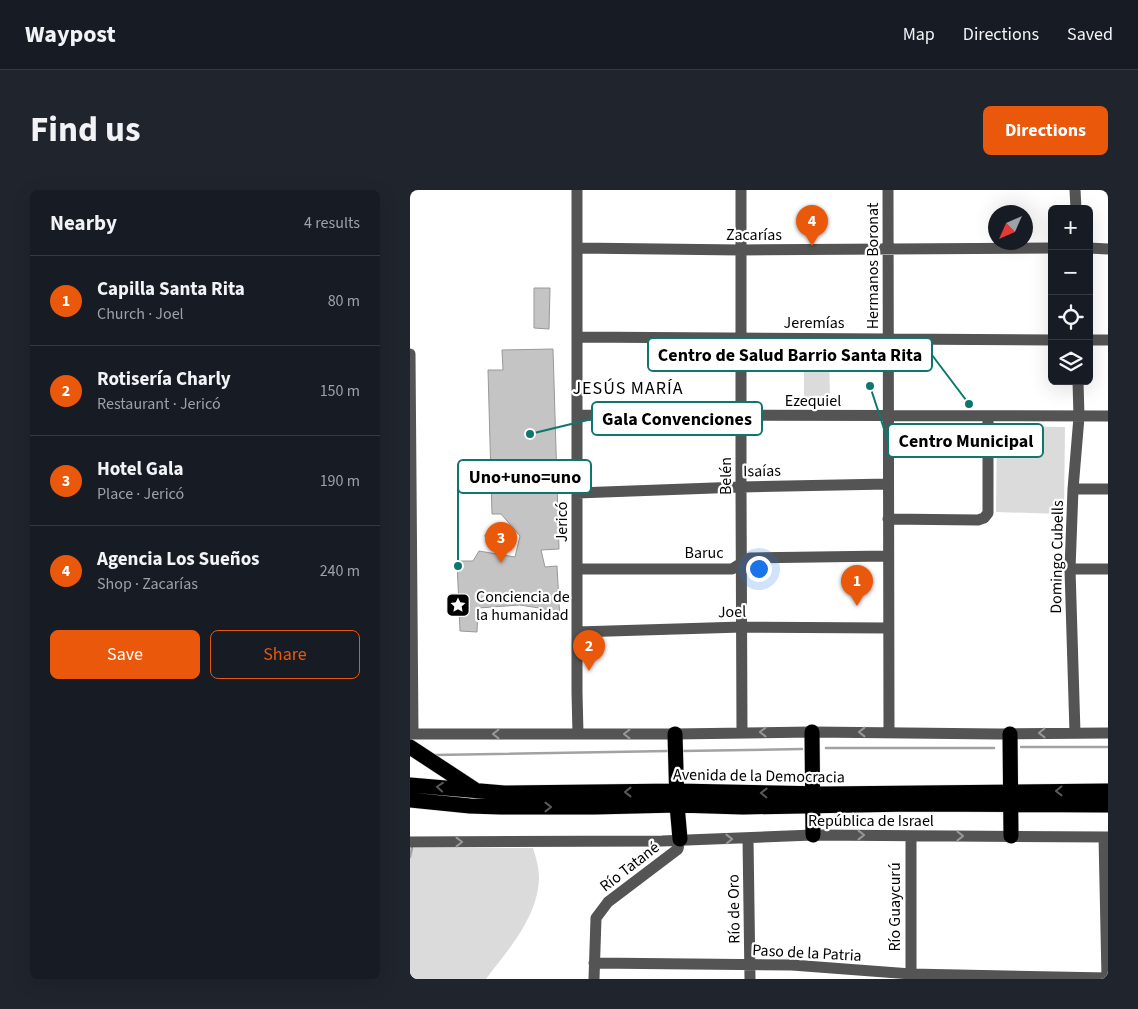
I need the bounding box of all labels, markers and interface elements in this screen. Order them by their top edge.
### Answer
text: Waypost [25,17,116,52]
text: Map [903,22,935,47]
text: Directions [963,22,1039,47]
text: Saved [1067,22,1113,47]
text: Find us [30,105,140,155]
button: Directions [983,106,1108,155]
street label: Hermanos Boronat [862,202,884,329]
pin: 4 [796,205,828,246]
north arrow [988,205,1033,250]
map controls [1048,205,1093,385]
button: + [1048,205,1093,250]
text: Nearby [50,208,117,238]
text: 4 results [304,212,360,234]
street label: Zacarías [726,224,782,246]
button: − [1048,250,1093,295]
text: Capilla Santa Rita [97,276,245,303]
text: 1 [62,290,70,312]
text: 80 m [328,290,360,312]
button: locate [1048,295,1093,340]
text: Church · Joel [97,303,184,325]
street label: Jeremías [784,312,845,334]
callout: Centro de Salud Barrio Santa Rita [648,338,932,371]
button: layers [1048,340,1093,385]
text: Centro de Salud Barrio Santa Rita [658,343,922,368]
text: Rotisería Charly [97,366,231,393]
district label: JESÚS MARÍA [573,376,683,401]
text: 2 [62,380,70,402]
text: 150 m [320,380,360,402]
street label: Ezequiel [785,390,841,412]
text: Restaurant · Jericó [97,393,221,415]
callout: Gala Convenciones [592,402,762,435]
text: Gala Convenciones [602,407,752,432]
callout: Centro Municipal [888,424,1043,457]
text: Centro Municipal [899,429,1033,454]
text: Hotel Gala [97,456,183,483]
street label: Belén [715,457,737,495]
callout: Uno+uno=uno [458,460,591,493]
street label: Isaías [743,460,781,482]
text: Uno+uno=uno [469,465,581,490]
text: 3 [62,470,70,492]
text: 190 m [320,470,360,492]
text: Place · Jericó [97,483,184,505]
street label: Domingo Cubells [1045,500,1069,614]
street label: Jericó [551,502,573,542]
pin: 3 [485,522,517,563]
street label: Baruc [684,542,724,564]
text: Agencia Los Sueños [97,546,260,573]
your location [746,556,772,582]
text: 4 [62,560,70,582]
text: 240 m [320,560,360,582]
pin: 1 [841,565,873,606]
text: Shop · Zacarías [97,573,198,595]
place label: Conciencia de la humanidad [476,586,570,626]
place icon: Conciencia de la humanidad [445,592,471,618]
street label: Joel [718,601,746,623]
button: Save [50,630,200,679]
button: Share [210,630,360,679]
pin: 2 [573,630,605,671]
one-way arrow [759,727,767,737]
one-way arrow [858,727,866,737]
one-way arrow [1038,728,1046,738]
one-way arrow [492,729,500,739]
one-way arrow [622,729,630,739]
street label: Avenida de la Democracia [673,764,845,788]
one-way arrow [435,782,443,793]
one-way arrow [1055,786,1063,797]
one-way arrow [624,787,632,797]
one-way arrow [760,787,768,798]
one-way arrow [544,802,552,812]
street label: República de Israel [808,810,934,832]
one-way arrow [858,830,866,840]
one-way arrow [956,831,964,841]
one-way arrow [725,833,733,844]
one-way arrow [455,837,463,847]
street label: Río Tatané [595,837,664,897]
street label: Río Guaycurú [884,862,906,952]
street label: Río de Oro [722,874,746,944]
street label: Paso de la Patria [752,939,862,967]

